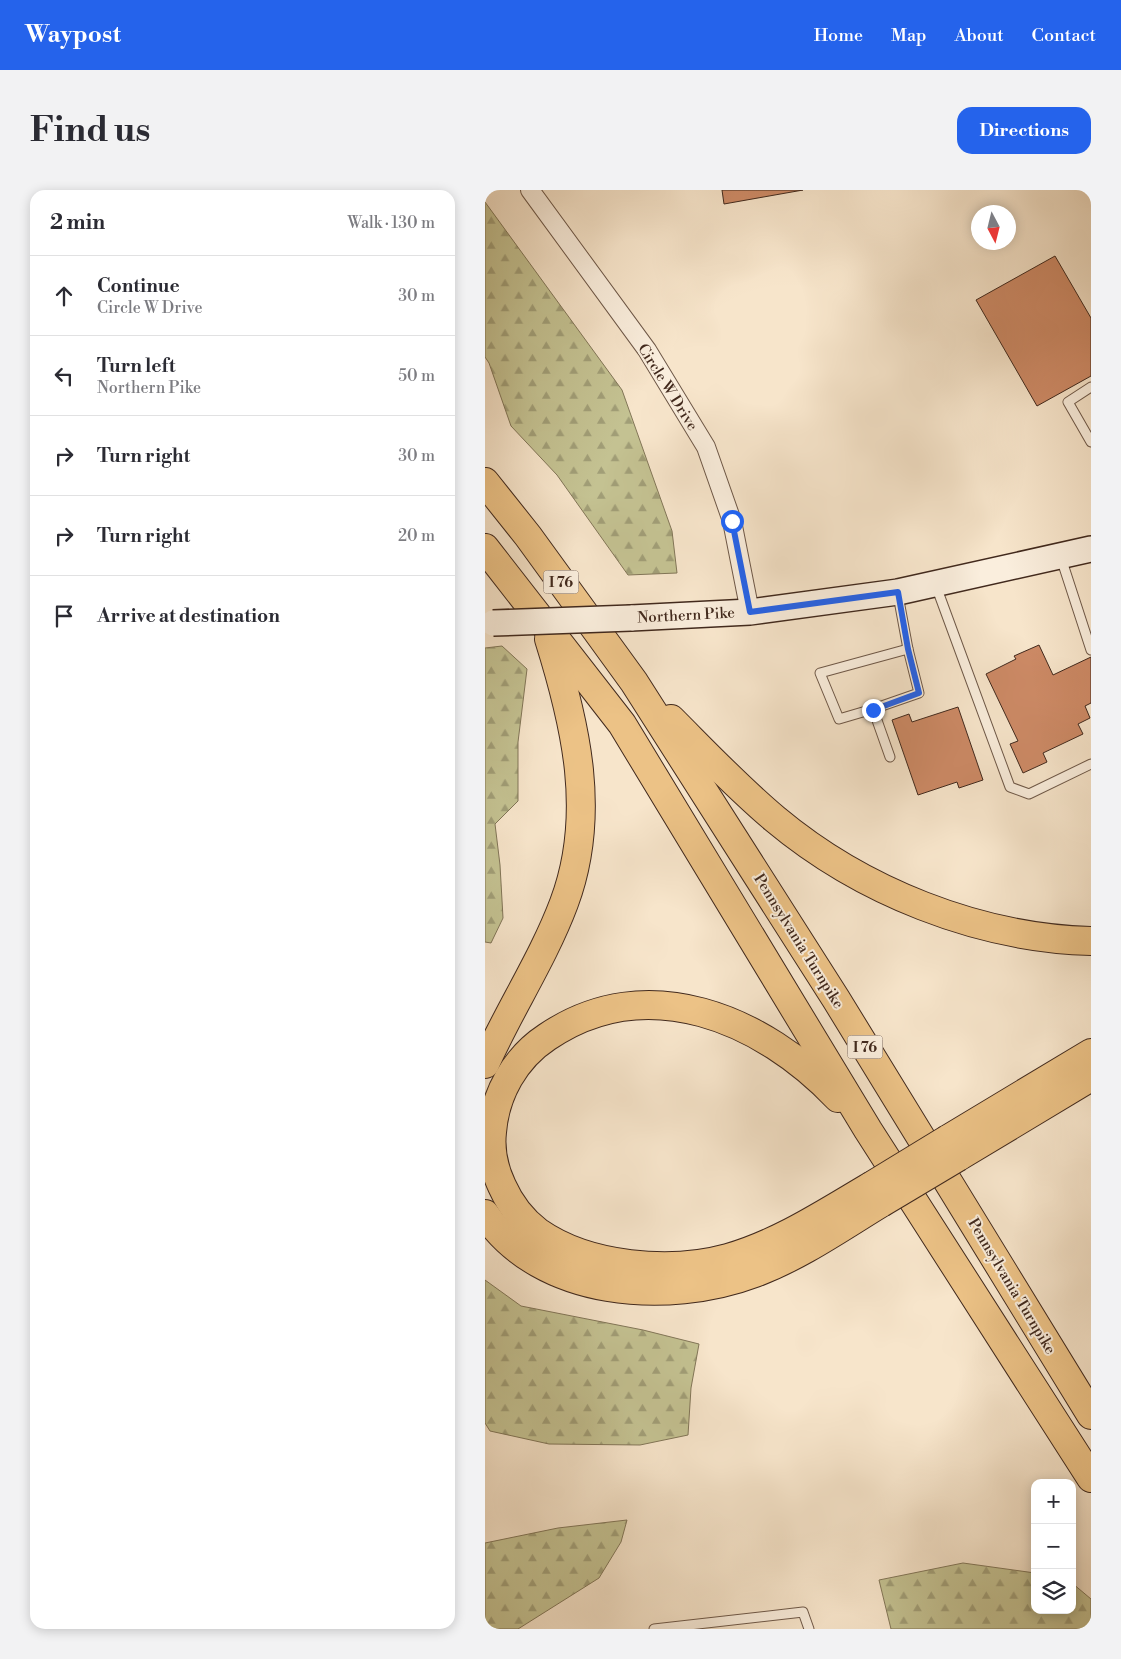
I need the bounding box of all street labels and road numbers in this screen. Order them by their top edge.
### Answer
street label: Circle W Drive [633,340,702,434]
road number: I 76 [543,571,579,594]
street label: Northern Pike [637,603,735,628]
street label: Pennsylvania Turnpike [749,870,848,1012]
road number: I 76 [847,1036,883,1059]
street label: Pennsylvania Turnpike [963,1215,1060,1358]

